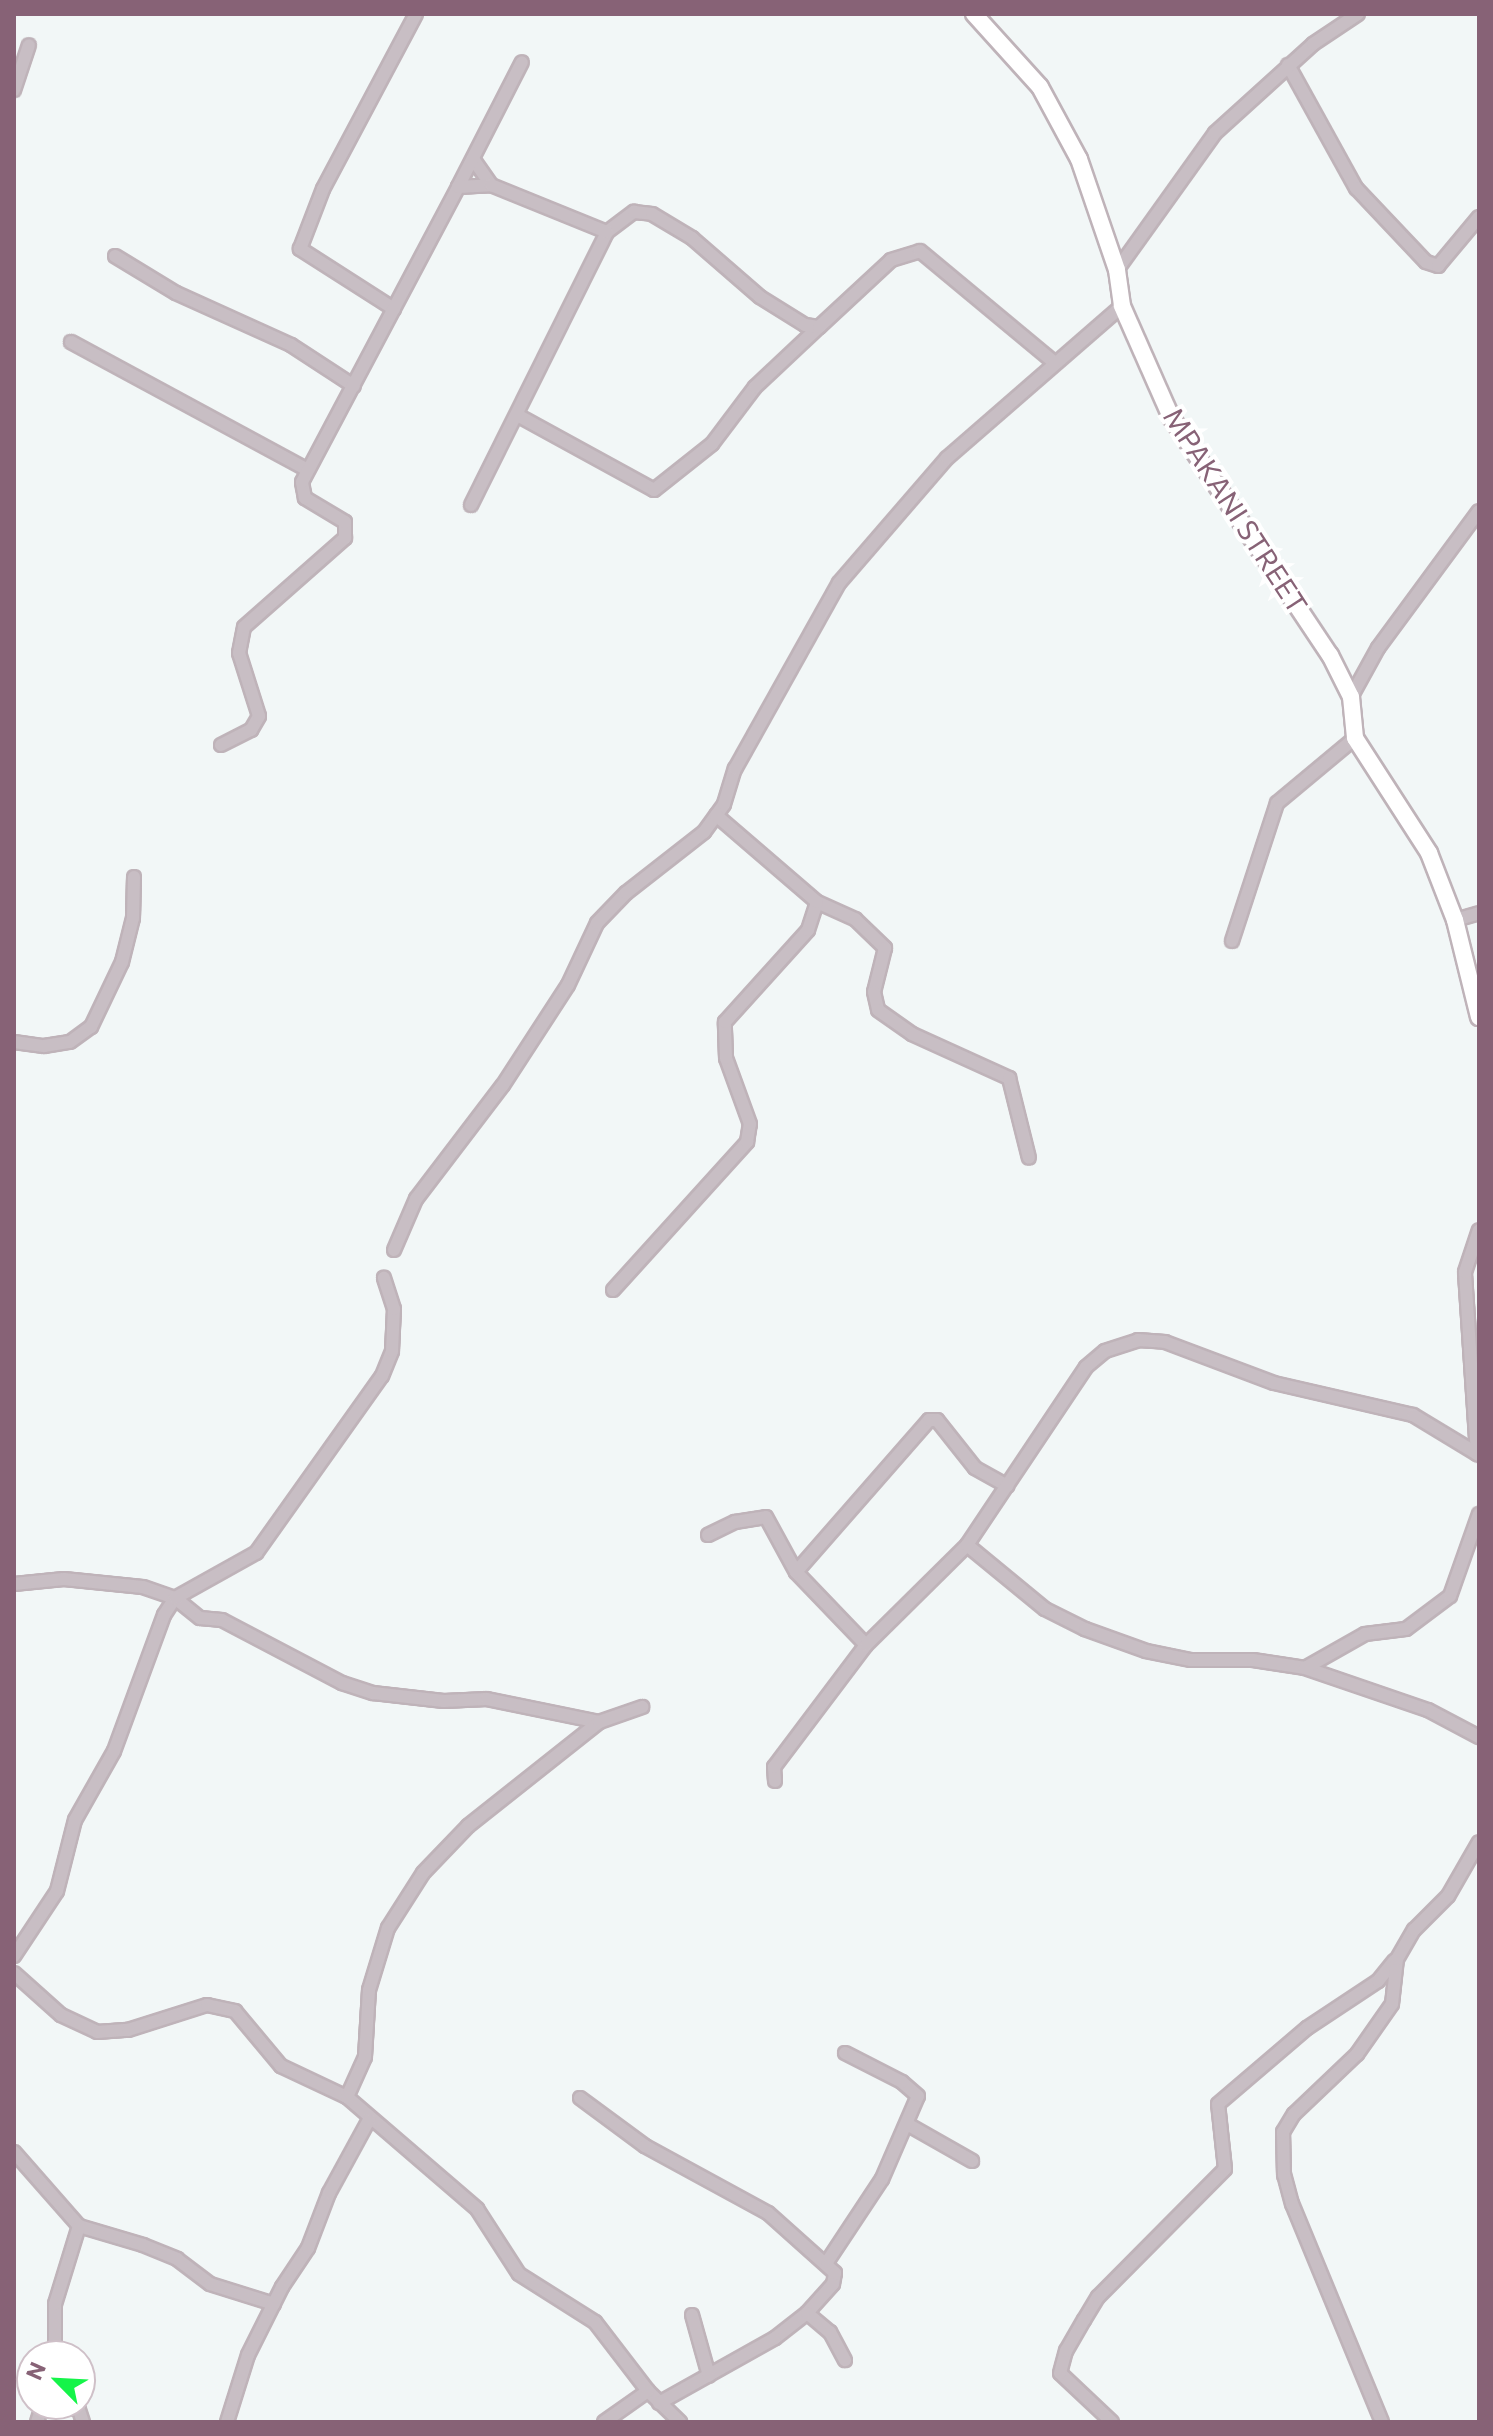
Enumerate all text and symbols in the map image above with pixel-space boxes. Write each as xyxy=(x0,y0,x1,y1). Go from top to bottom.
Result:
street label: MPAKANI STREET xyxy=(1157,401,1315,619)
north arrow xyxy=(16,2340,96,2420)
text: N xyxy=(20,2358,51,2384)

